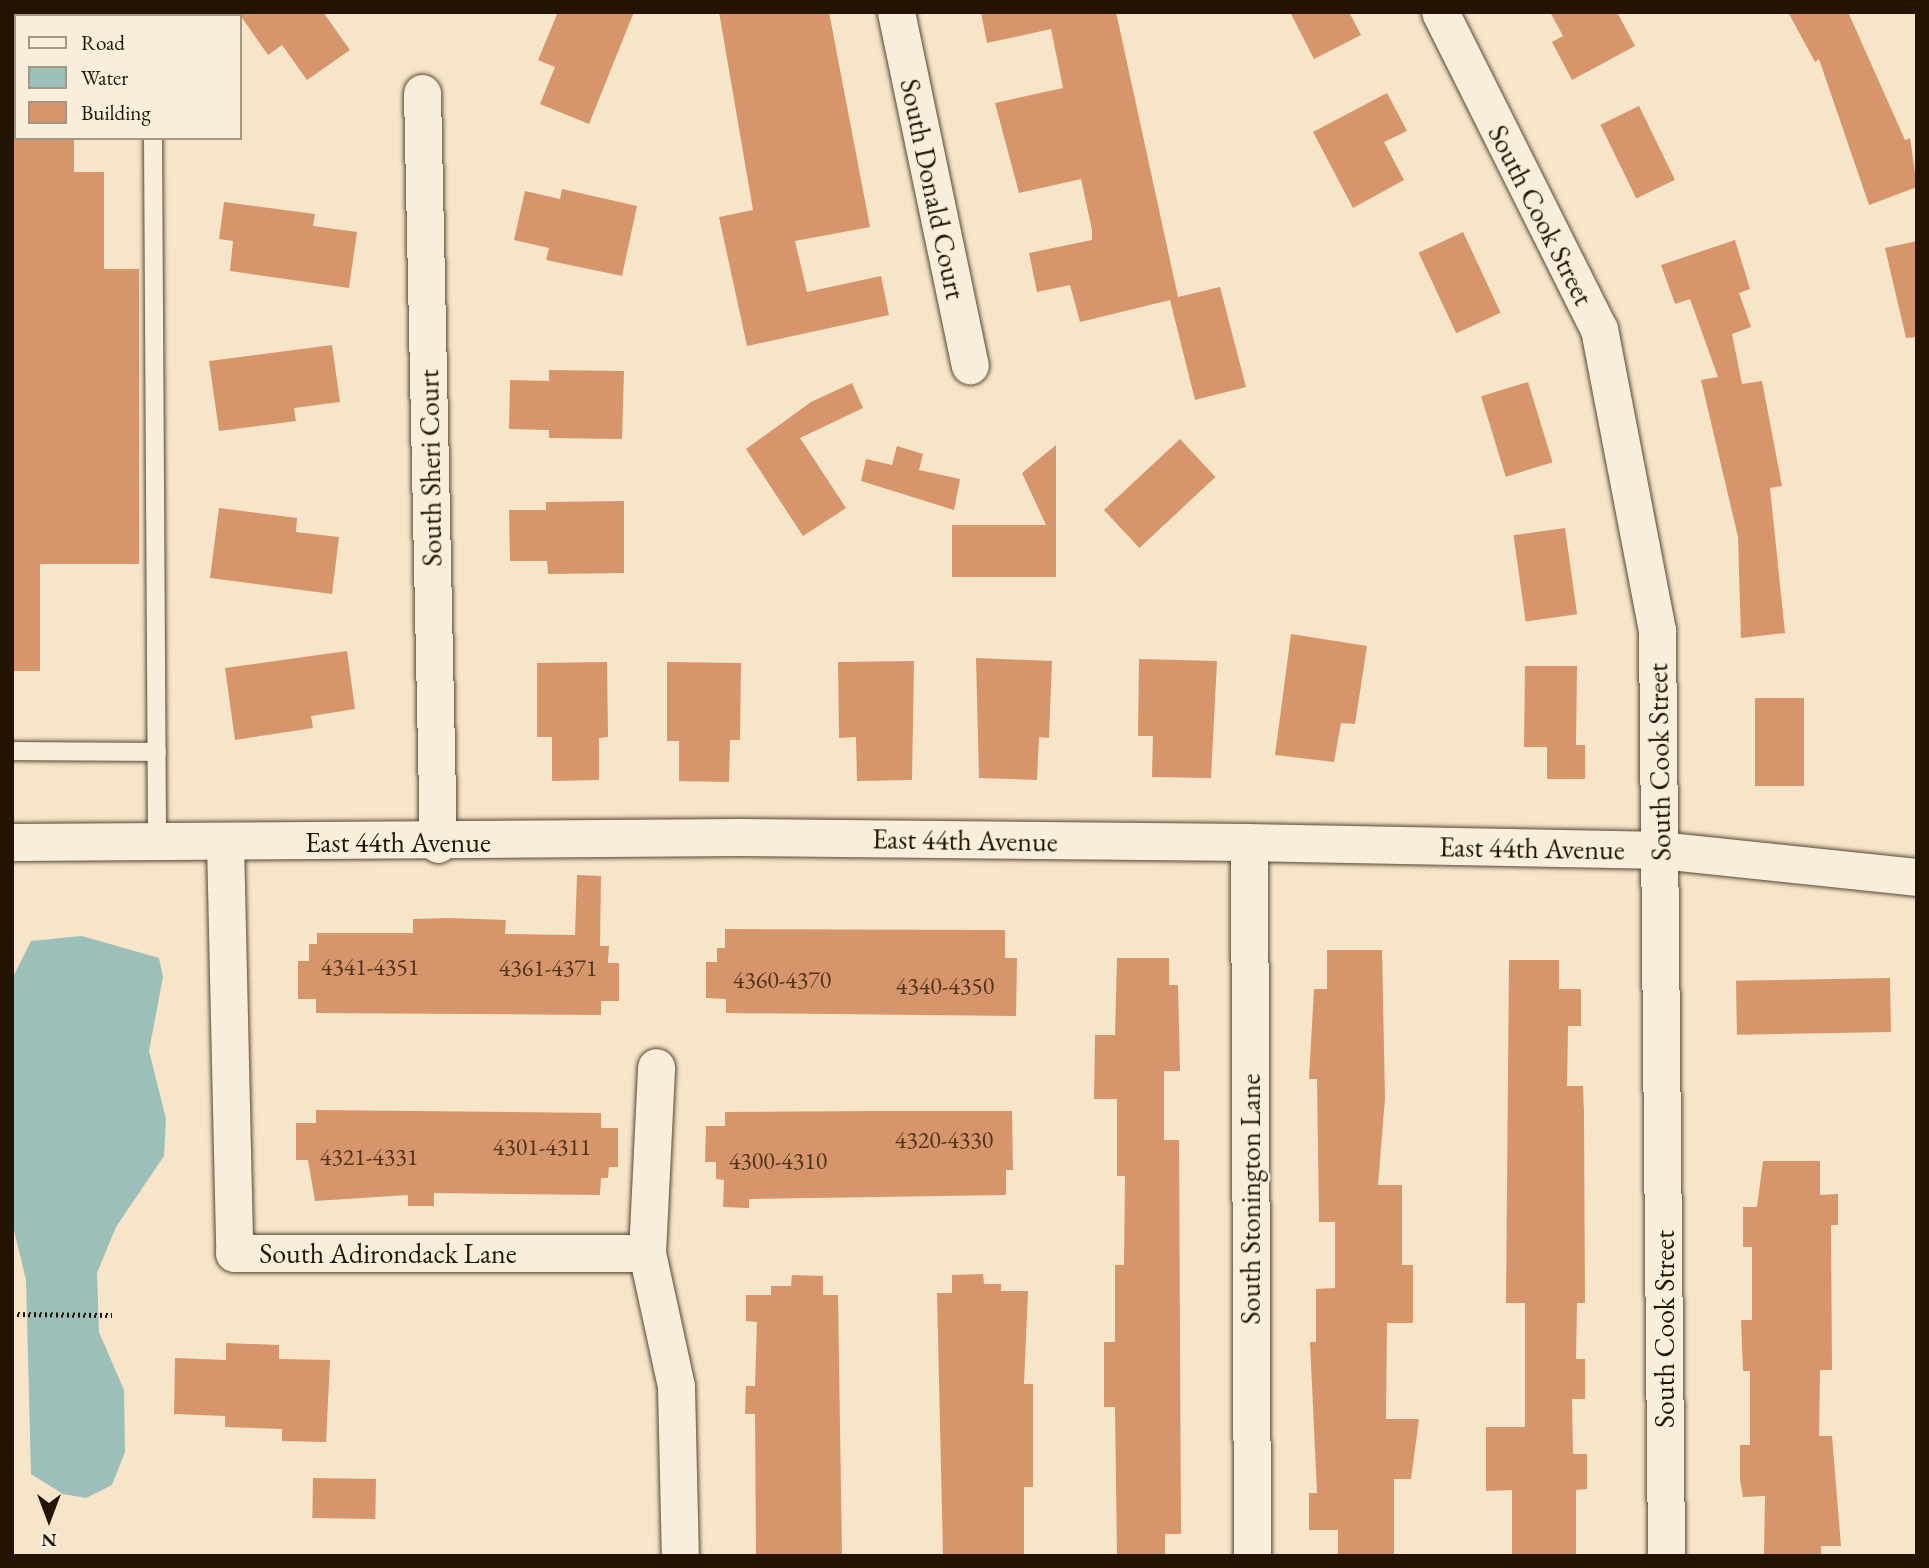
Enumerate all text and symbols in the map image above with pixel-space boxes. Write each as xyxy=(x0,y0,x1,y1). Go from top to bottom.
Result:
legend xyxy=(14,14,242,140)
text: Road xyxy=(81,29,125,56)
text: Water xyxy=(81,64,128,91)
street label: South Donald Court xyxy=(893,76,973,302)
text: Building xyxy=(81,99,151,126)
street label: South Cook Street xyxy=(1481,119,1601,311)
street label: South Sheri Court xyxy=(411,369,449,567)
street label: South Cook Street xyxy=(1640,663,1678,861)
street label: East 44th Avenue xyxy=(872,822,1058,858)
street label: East 44th Avenue xyxy=(305,825,491,859)
street label: East 44th Avenue xyxy=(1439,830,1625,866)
house number: 4341-4351 xyxy=(321,953,419,981)
house number: 4361-4371 xyxy=(499,954,597,982)
house number: 4360-4370 xyxy=(733,966,831,994)
house number: 4340-4350 xyxy=(896,972,994,1000)
street label: South Stonington Lane xyxy=(1233,1074,1267,1324)
house number: 4320-4330 xyxy=(895,1126,993,1154)
house number: 4301-4311 xyxy=(493,1133,591,1161)
house number: 4321-4331 xyxy=(320,1143,418,1171)
house number: 4300-4310 xyxy=(729,1147,827,1175)
street label: South Cook Street xyxy=(1647,1230,1681,1428)
street label: South Adirondack Lane xyxy=(259,1236,517,1270)
north arrow xyxy=(14,1484,84,1554)
text: N xyxy=(41,1528,57,1553)

